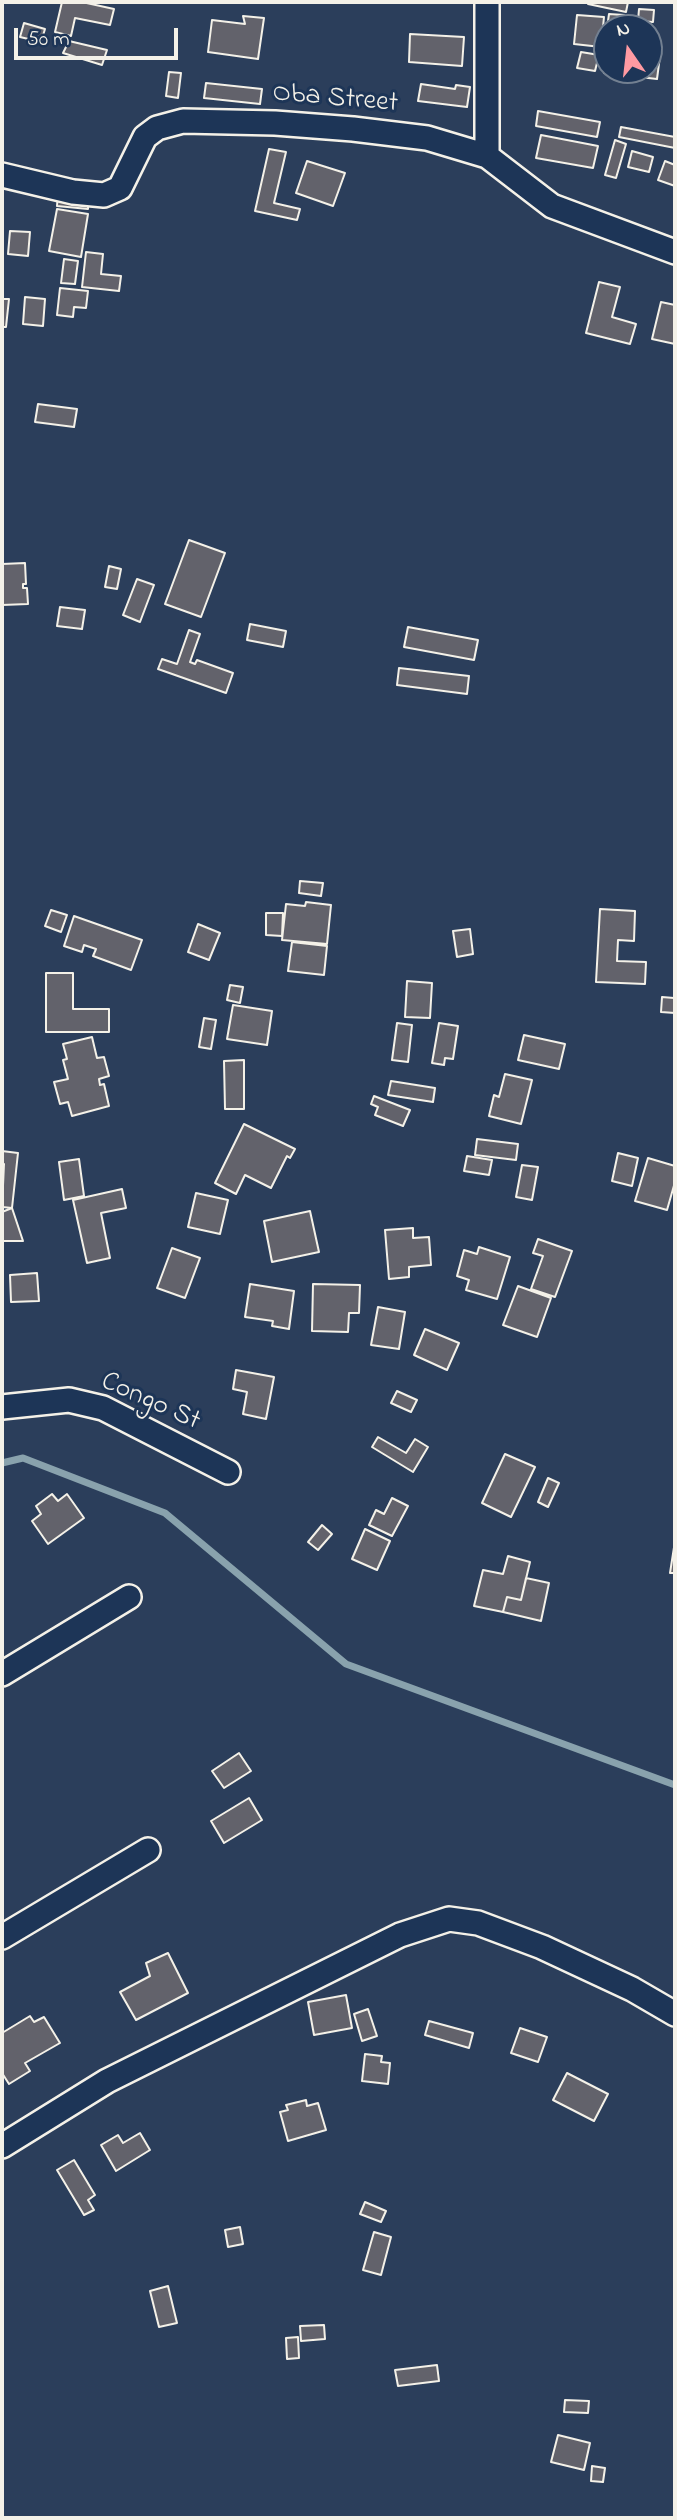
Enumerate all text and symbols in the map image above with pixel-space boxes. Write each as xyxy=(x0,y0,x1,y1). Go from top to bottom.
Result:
scale bar xyxy=(18,14,182,58)
north arrow xyxy=(593,14,663,84)
text: N xyxy=(614,15,633,45)
text: 50 m xyxy=(27,25,70,55)
street label: Oba Street xyxy=(271,78,399,122)
street label: Congo St xyxy=(95,1366,205,1440)

